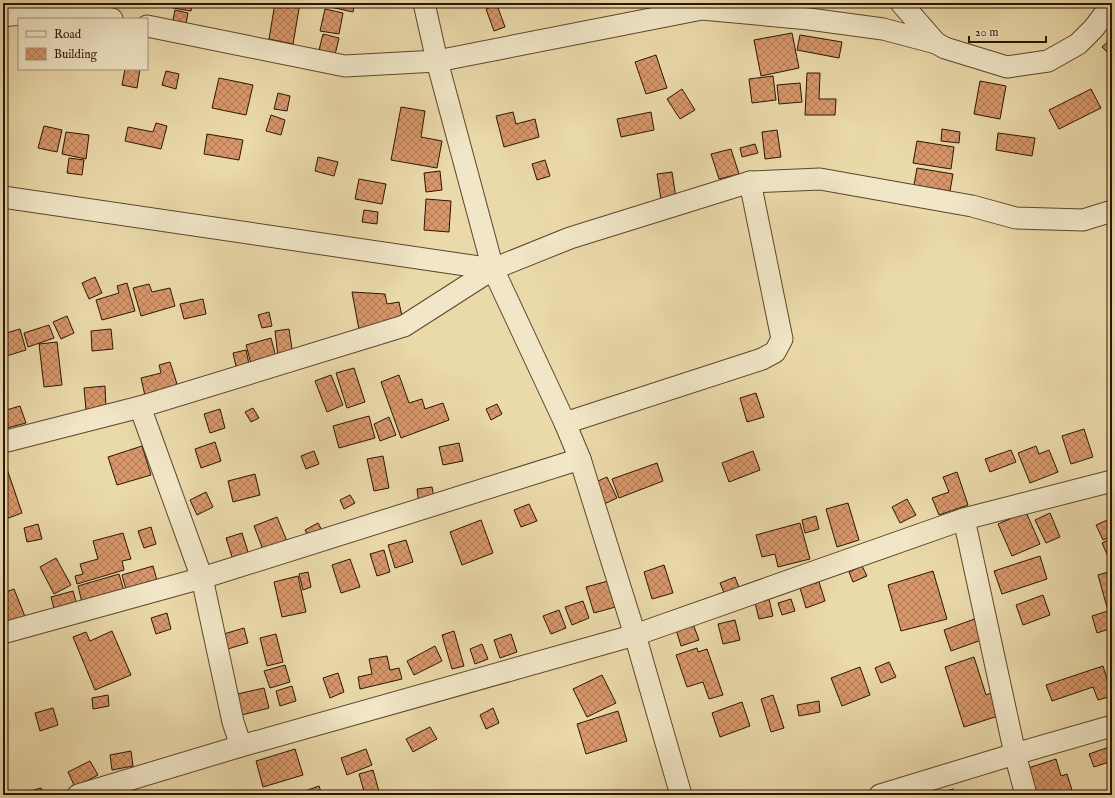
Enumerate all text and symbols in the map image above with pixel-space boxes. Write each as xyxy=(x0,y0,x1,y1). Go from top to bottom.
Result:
legend xyxy=(18,18,148,70)
scale bar xyxy=(969,18,1046,44)
text: 20 m xyxy=(975,25,998,40)
text: Road xyxy=(54,27,82,42)
text: Building xyxy=(54,47,98,62)

